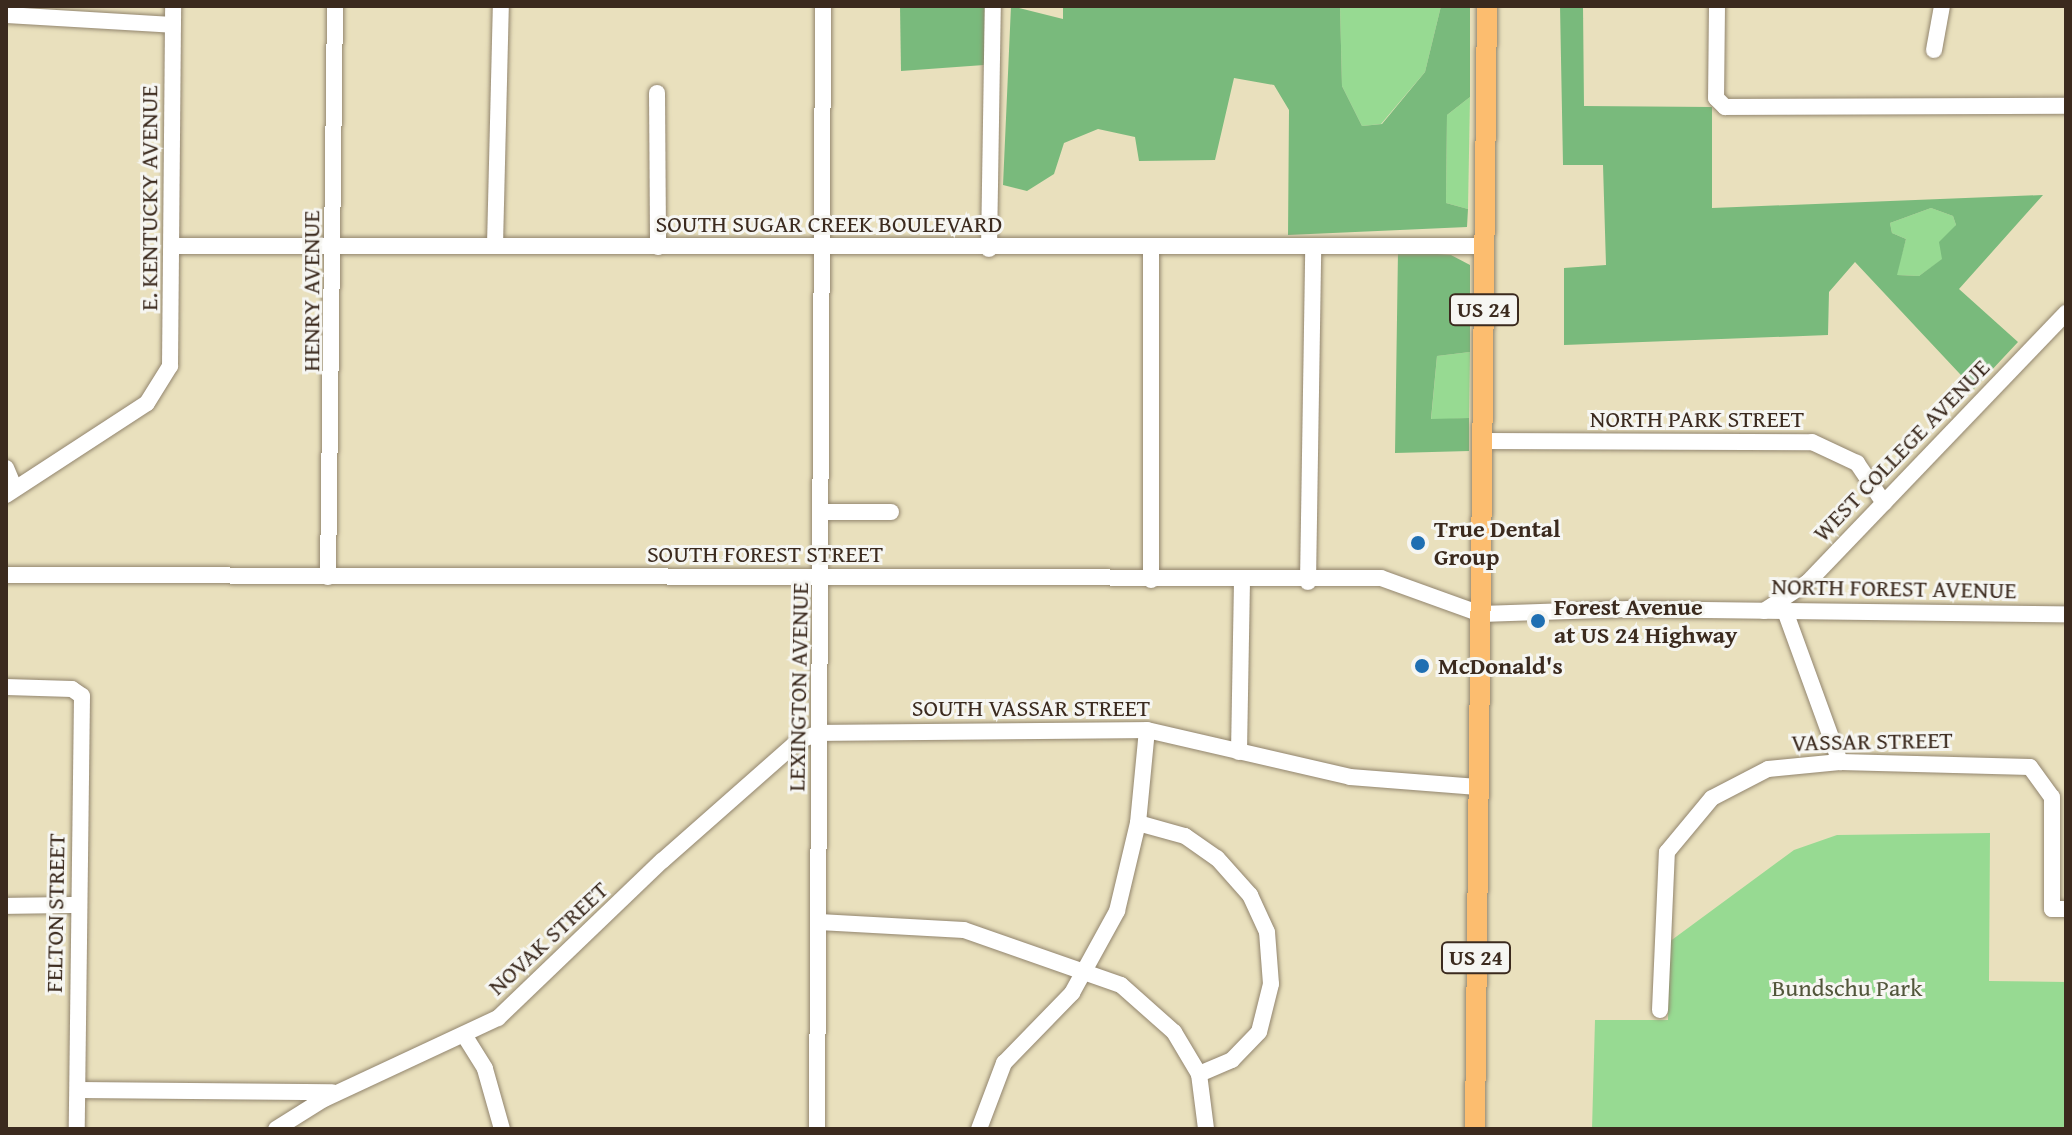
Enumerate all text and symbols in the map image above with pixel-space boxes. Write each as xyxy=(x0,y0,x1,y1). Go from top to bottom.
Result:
street label: E. KENTUCKY AVENUE xyxy=(135,85,163,311)
street label: HENRY AVENUE xyxy=(297,210,325,372)
street label: SOUTH SUGAR CREEK BOULEVARD xyxy=(656,210,1002,238)
road number: US 24 xyxy=(1448,292,1520,328)
street label: WEST COLLEGE AVENUE xyxy=(1807,353,1995,547)
street label: NORTH PARK STREET xyxy=(1590,405,1804,433)
place label: True Dental Group xyxy=(1434,515,1560,571)
marker: True Dental Group xyxy=(1409,534,1427,552)
street label: SOUTH FOREST STREET xyxy=(647,540,883,568)
street label: NORTH FOREST AVENUE xyxy=(1771,571,2017,605)
street label: LEXINGTON AVENUE xyxy=(782,582,814,792)
place label: Forest Avenue at US 24 Highway xyxy=(1554,593,1737,649)
marker: Forest Avenue at US 24 Highway xyxy=(1529,612,1547,630)
place label: McDonald's xyxy=(1438,652,1563,680)
marker: McDonald's xyxy=(1413,657,1431,675)
street label: SOUTH VASSAR STREET xyxy=(912,694,1150,722)
street label: VASSAR STREET xyxy=(1791,725,1953,757)
street label: FELTON STREET xyxy=(39,833,71,993)
street label: NOVAK STREET xyxy=(482,875,614,1001)
road number: US 24 xyxy=(1440,940,1512,976)
park label: Bundschu Park xyxy=(1772,974,1922,1002)

